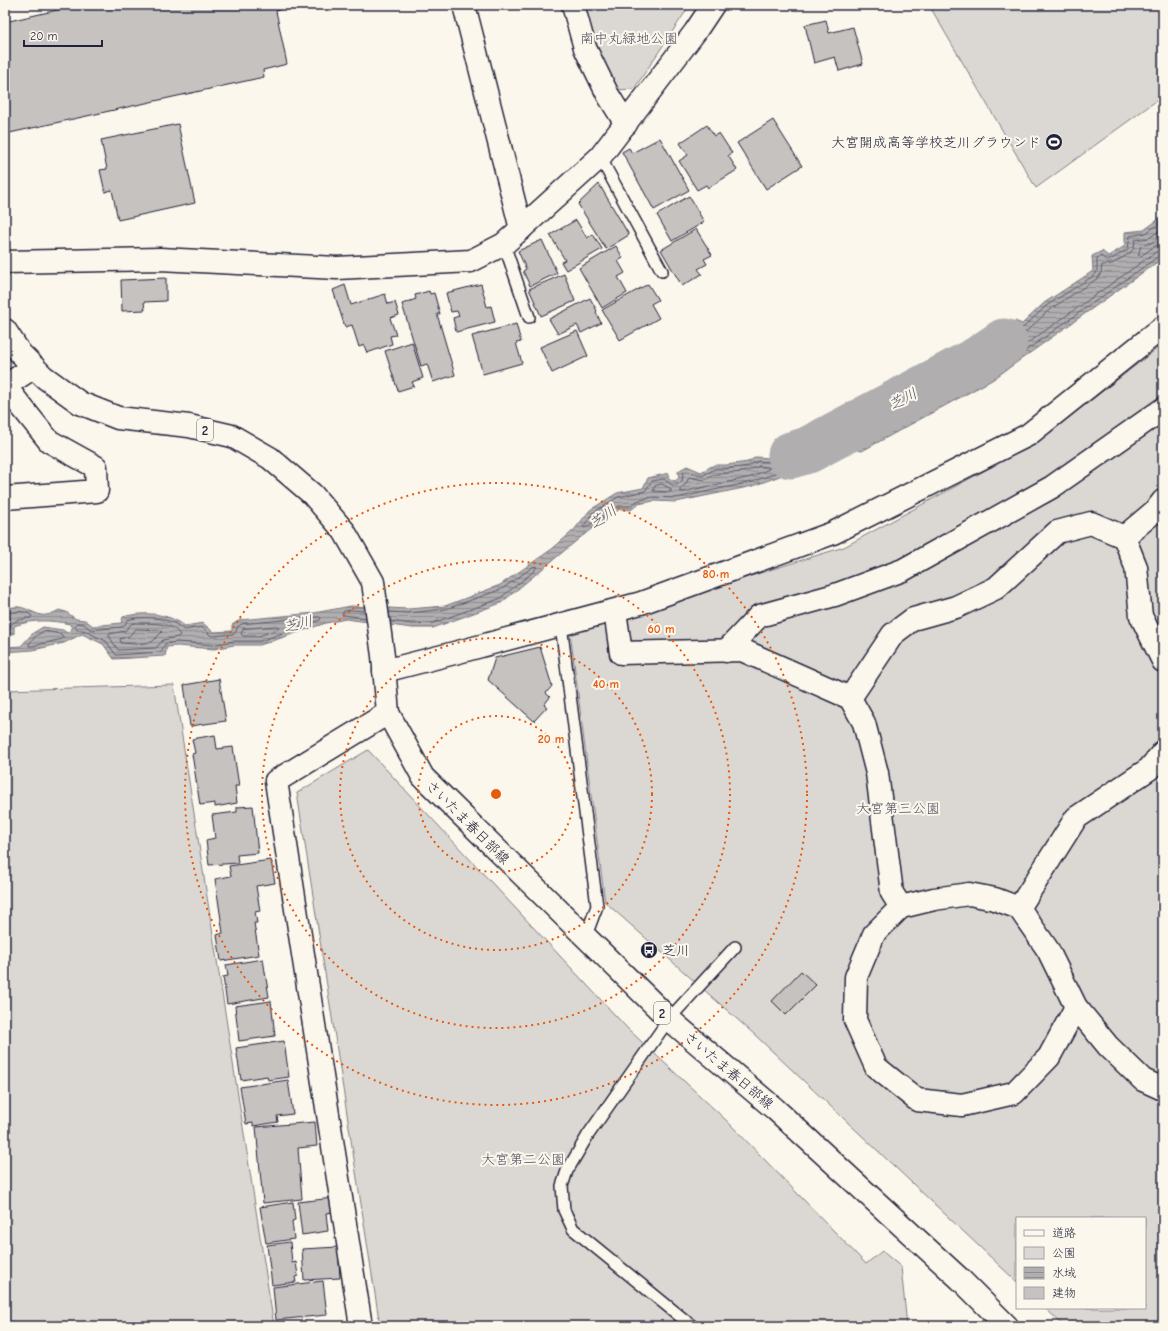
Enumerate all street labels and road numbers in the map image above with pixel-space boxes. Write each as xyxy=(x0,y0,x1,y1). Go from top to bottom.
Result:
road number: 2 xyxy=(197,419,213,441)
street label: さいたま春日部線 xyxy=(422,777,513,868)
road number: 2 xyxy=(654,1002,670,1024)
street label: さいたま春日部線 xyxy=(681,1028,777,1113)

